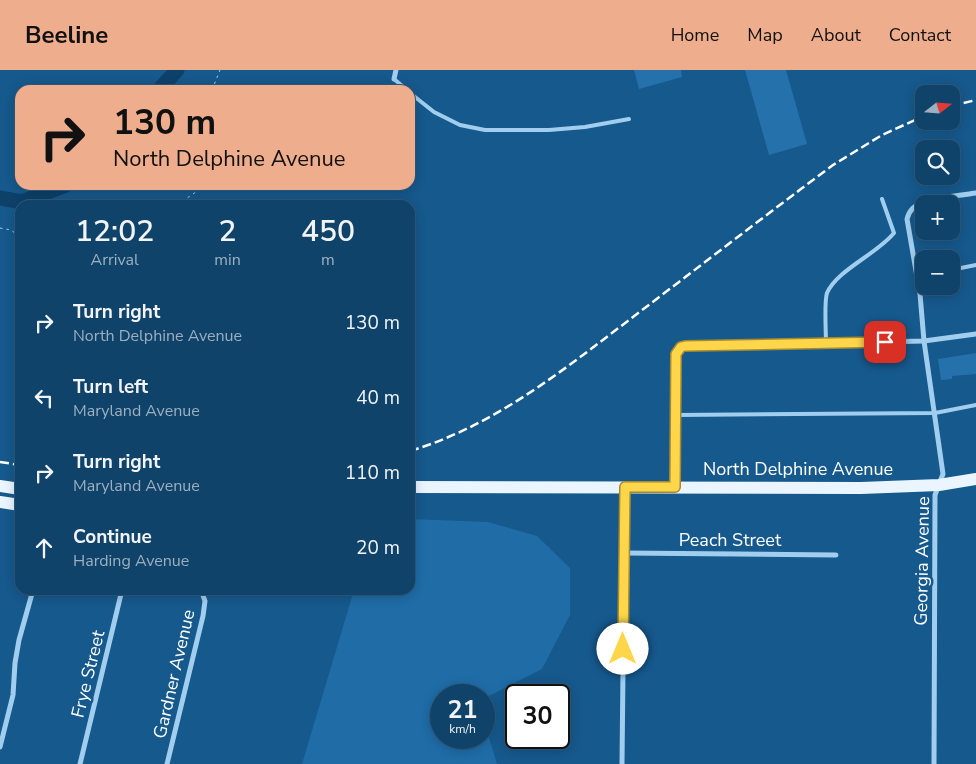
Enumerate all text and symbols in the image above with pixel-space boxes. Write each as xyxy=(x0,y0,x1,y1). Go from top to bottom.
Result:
text: Beeline xyxy=(25,19,108,51)
text: Home xyxy=(671,23,719,47)
text: Map xyxy=(747,23,783,47)
text: About xyxy=(811,23,861,47)
text: Contact xyxy=(889,23,951,47)
north arrow xyxy=(915,85,960,130)
map controls xyxy=(915,85,960,295)
text: 130 m xyxy=(113,99,216,146)
icon: right xyxy=(30,105,95,170)
button: search xyxy=(915,140,960,185)
text: North Delphine Avenue xyxy=(113,144,346,174)
button: + xyxy=(915,195,960,240)
text: 12:02 xyxy=(75,211,154,252)
text: 2 xyxy=(219,211,237,252)
text: 450 xyxy=(301,211,355,252)
text: Arrival xyxy=(91,249,139,271)
text: min xyxy=(214,249,241,271)
text: m xyxy=(321,249,335,271)
button: − xyxy=(915,250,960,295)
text: Turn right xyxy=(73,299,160,325)
icon: right xyxy=(30,309,58,337)
text: 130 m xyxy=(345,310,400,336)
pin xyxy=(864,321,906,363)
text: North Delphine Avenue xyxy=(73,325,242,347)
icon: arrive xyxy=(871,328,899,356)
text: Turn left xyxy=(73,374,148,400)
icon: left xyxy=(30,384,58,412)
text: 40 m xyxy=(356,385,400,411)
text: Maryland Avenue xyxy=(73,400,200,422)
text: Turn right xyxy=(73,449,160,475)
street label: North Delphine Avenue xyxy=(703,457,893,481)
icon: right xyxy=(30,459,58,487)
text: 110 m xyxy=(345,460,400,486)
text: Maryland Avenue xyxy=(73,475,200,497)
street label: Georgia Avenue xyxy=(909,496,935,626)
text: Continue xyxy=(73,524,152,550)
street label: Peach Street xyxy=(679,528,782,552)
icon: ahead xyxy=(30,534,58,562)
text: 20 m xyxy=(356,535,400,561)
text: Harding Avenue xyxy=(73,550,189,572)
street label: Gardner Avenue xyxy=(148,607,200,741)
position arrow xyxy=(596,622,648,674)
street label: Frye Street xyxy=(66,627,111,720)
speed limit sign: 30 xyxy=(505,684,570,749)
text: 21 xyxy=(447,693,478,727)
text: km/h xyxy=(449,721,476,737)

